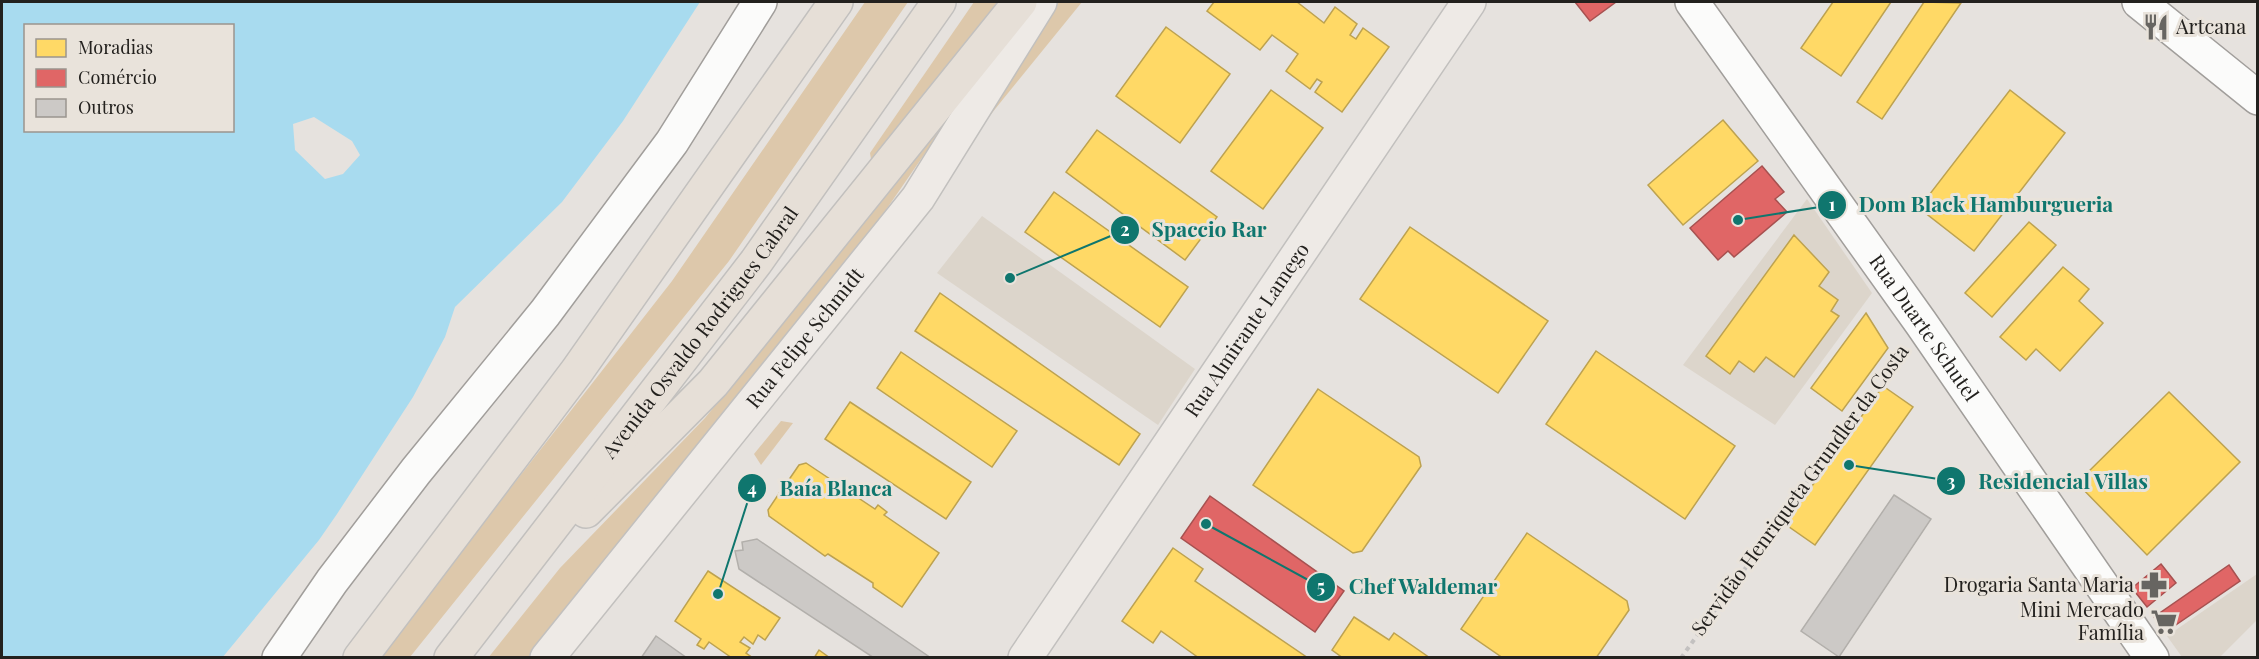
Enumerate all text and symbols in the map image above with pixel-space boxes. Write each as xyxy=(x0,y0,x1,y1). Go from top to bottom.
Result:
restaurant icon: Artcana xyxy=(2141,12,2171,42)
place label: Artcana xyxy=(2175,12,2246,39)
legend xyxy=(24,24,234,132)
text: Moradias xyxy=(78,35,153,59)
text: Comércio xyxy=(78,65,157,89)
text: Outros xyxy=(78,95,134,119)
callout: Dom Black Hamburgueria xyxy=(1817,186,2125,225)
text: Dom Black Hamburgueria xyxy=(1859,189,2113,217)
text: 1 xyxy=(1829,192,1836,216)
street label: Avenida Osvaldo Rodrigues Cabral xyxy=(594,200,803,464)
callout: Spaccio Rar xyxy=(1110,210,1279,249)
text: Spaccio Rar xyxy=(1151,214,1267,242)
text: 2 xyxy=(1120,217,1130,241)
street label: Rua Almirante Lamego xyxy=(1177,237,1314,422)
street label: Rua Duarte Schutel xyxy=(1864,248,1986,406)
street label: Rua Felipe Schmidt xyxy=(739,260,869,413)
street label: Servidão Henriqueta Grundler da Costa xyxy=(1684,338,1914,640)
callout: Residencial Villas xyxy=(1936,462,2161,501)
text: Residencial Villas xyxy=(1978,466,2148,494)
callout: Baía Blanca xyxy=(737,469,904,508)
text: 3 xyxy=(1947,469,1956,493)
text: Baía Blanca xyxy=(780,473,893,501)
text: 4 xyxy=(747,476,757,500)
callout: Chef Waldemar xyxy=(1306,567,1510,606)
place label: Drogaria Santa Maria xyxy=(1944,570,2134,597)
pharmacy icon: Drogaria Santa Maria xyxy=(2139,570,2169,600)
text: Chef Waldemar xyxy=(1349,571,1497,599)
text: 5 xyxy=(1317,574,1325,598)
place label: Mini Mercado Família xyxy=(2020,595,2144,645)
supermarket icon: Mini Mercado Família xyxy=(2149,607,2179,637)

